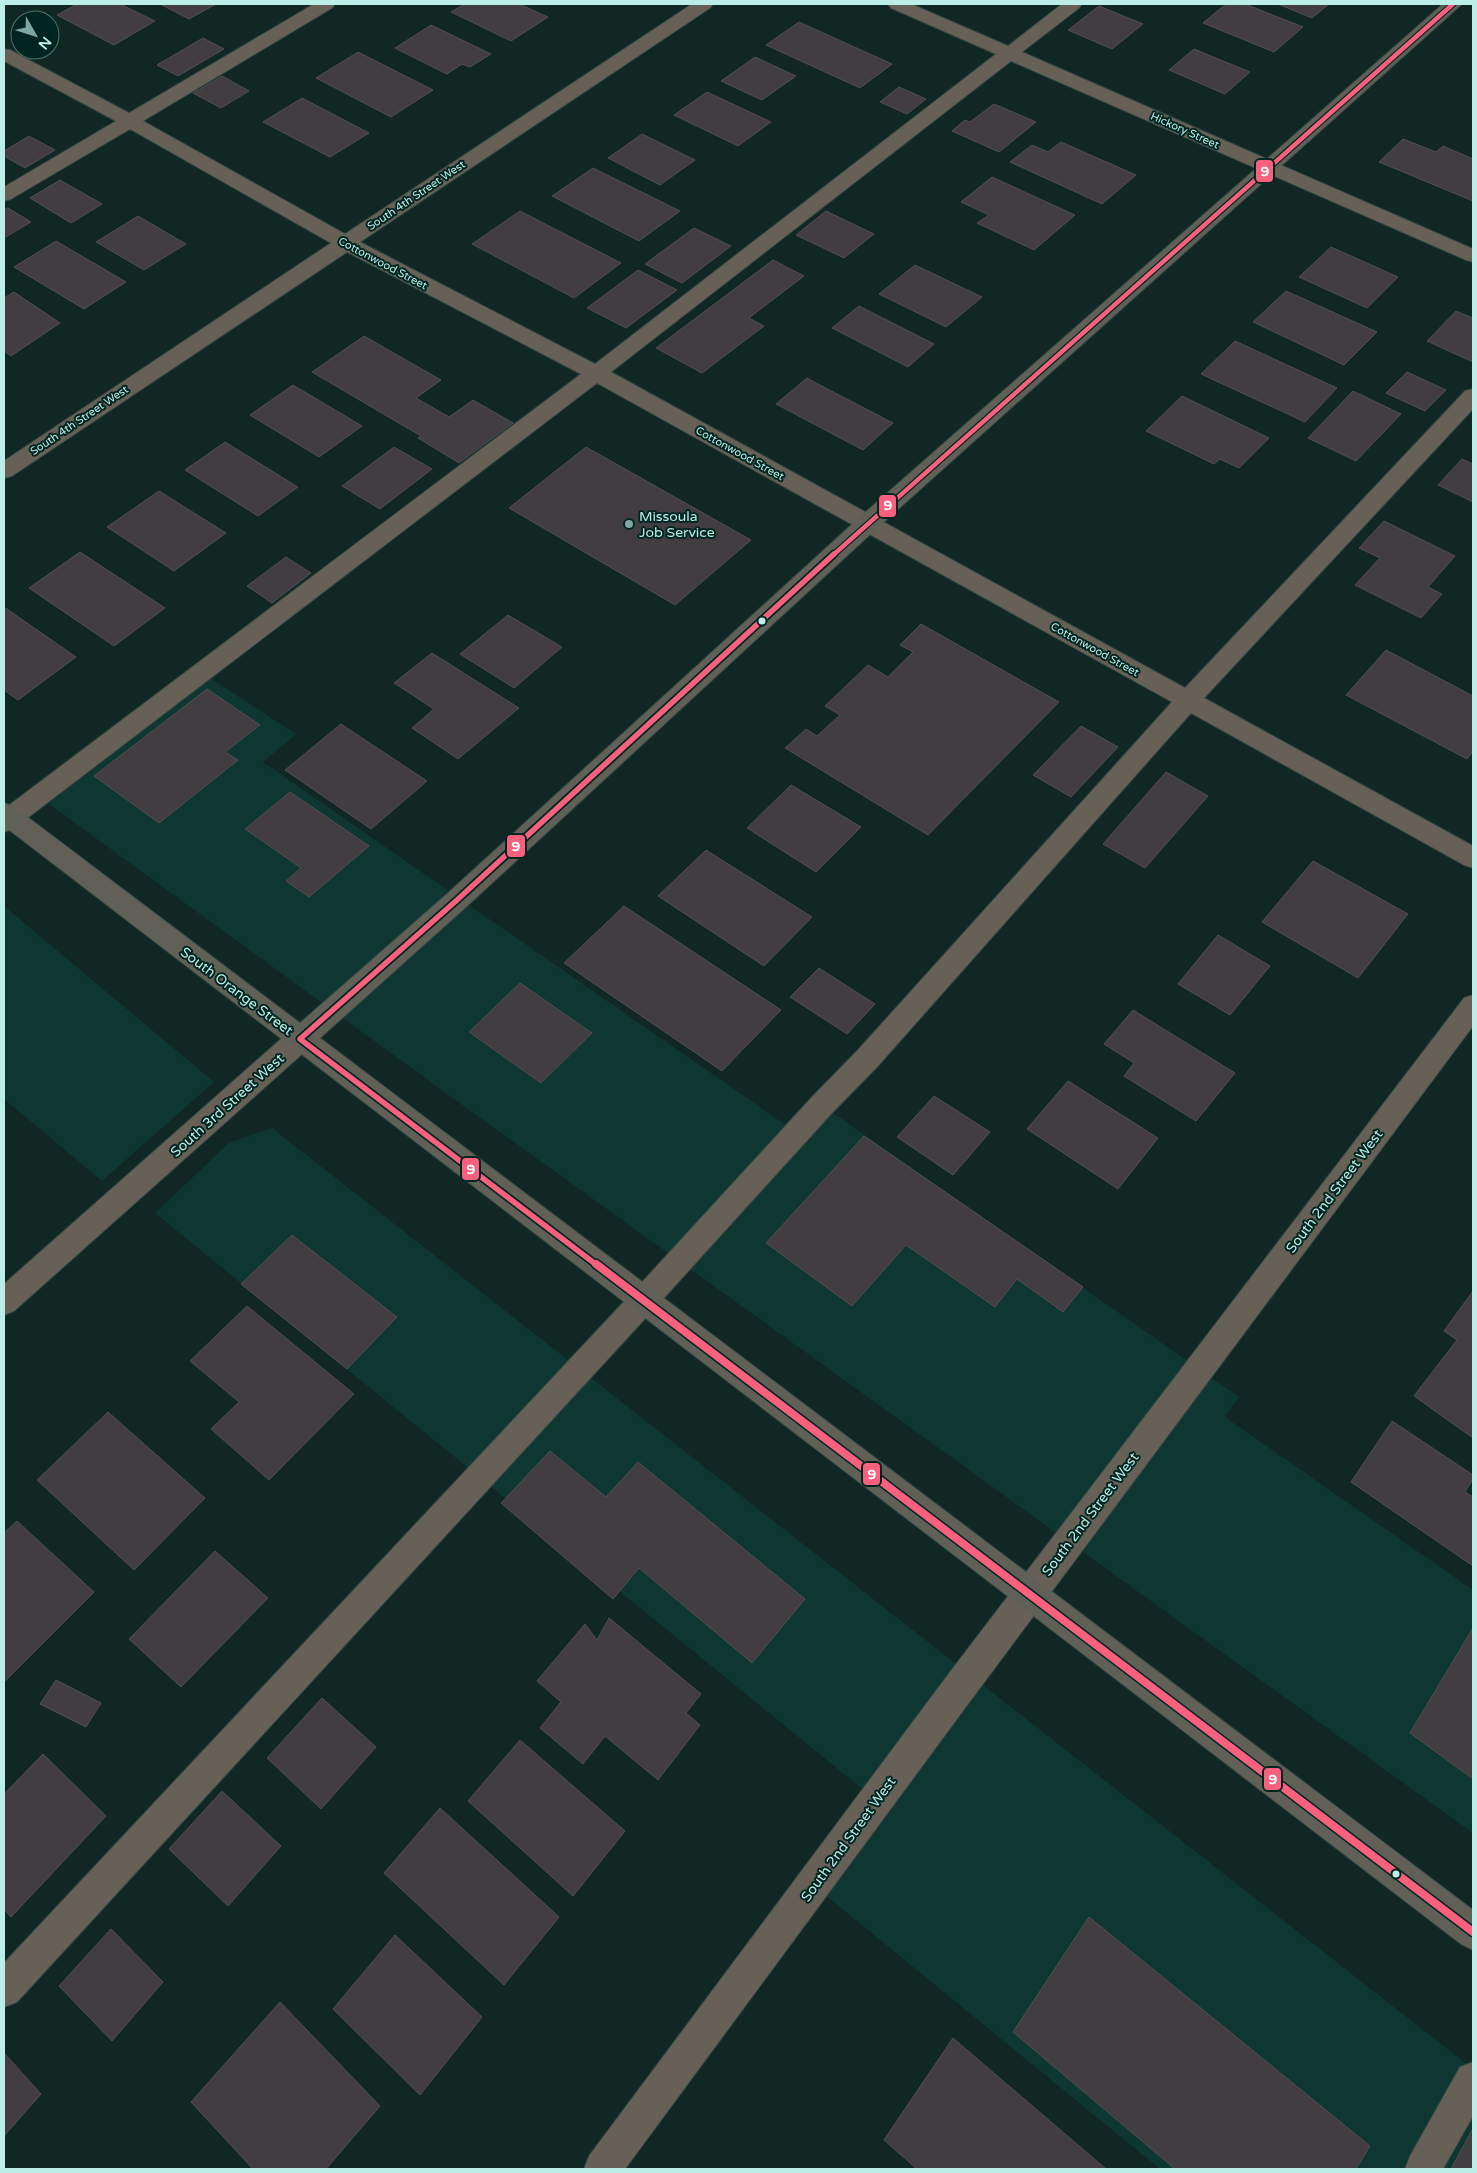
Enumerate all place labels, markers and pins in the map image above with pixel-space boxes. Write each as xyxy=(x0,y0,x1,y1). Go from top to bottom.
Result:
place label: Missoula Job Service xyxy=(639,508,715,541)
marker: Missoula Job Service xyxy=(623,518,635,530)
unlabelled marker xyxy=(757,616,767,626)
unlabelled marker xyxy=(1391,1869,1401,1879)

